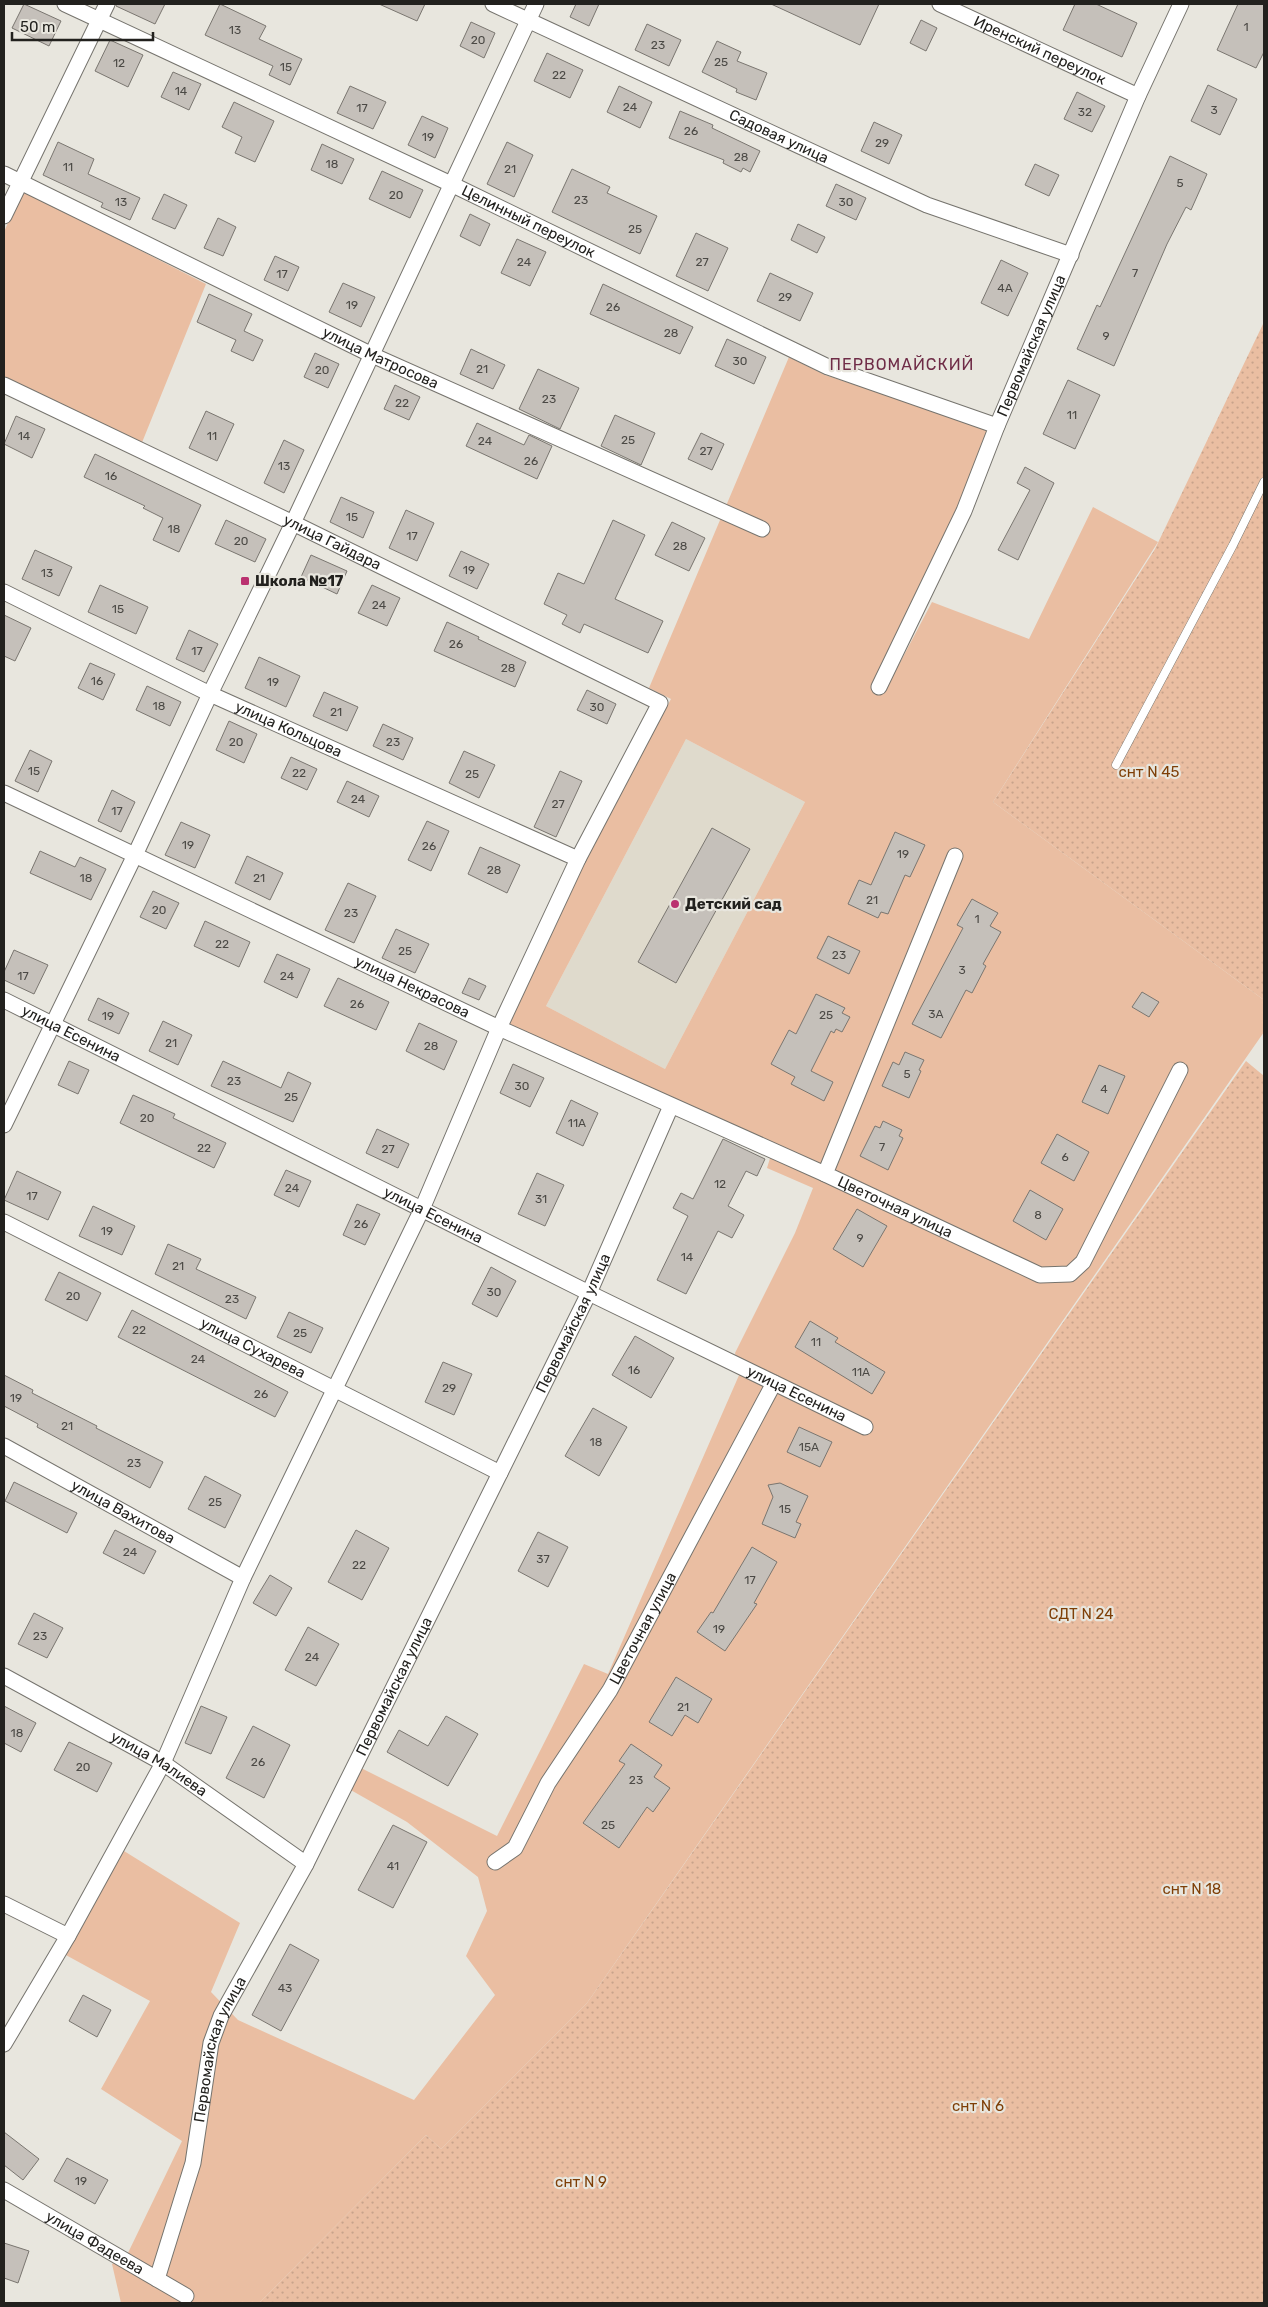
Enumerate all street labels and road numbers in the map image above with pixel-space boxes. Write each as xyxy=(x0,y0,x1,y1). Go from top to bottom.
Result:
street label: Иренский переулок xyxy=(971,12,1109,89)
street label: Садовая улица xyxy=(726,106,831,167)
street label: Целинный переулок xyxy=(459,182,598,262)
street label: Первомайская улица xyxy=(993,272,1070,419)
street label: улица Матросова xyxy=(320,323,441,392)
street label: улица Гайдара xyxy=(280,511,384,574)
street label: улица Кольцова xyxy=(232,697,345,761)
street label: улица Некрасова xyxy=(352,952,473,1022)
street label: улица Есенина xyxy=(19,1001,123,1066)
street label: Цветочная улица xyxy=(835,1172,955,1242)
street label: улица Есенина xyxy=(381,1183,486,1247)
street label: Первомайская улица xyxy=(532,1251,614,1396)
street label: улица Сухарева xyxy=(197,1314,309,1382)
street label: улица Есенина xyxy=(744,1362,849,1426)
street label: улица Вахитова xyxy=(68,1476,178,1548)
street label: Цветочная улица xyxy=(606,1569,680,1688)
street label: Первомайская улица xyxy=(352,1614,436,1759)
street label: улица Малиева xyxy=(108,1727,210,1800)
street label: Первомайская улица xyxy=(190,1974,250,2123)
street label: улица Фадеева xyxy=(42,2207,147,2278)

